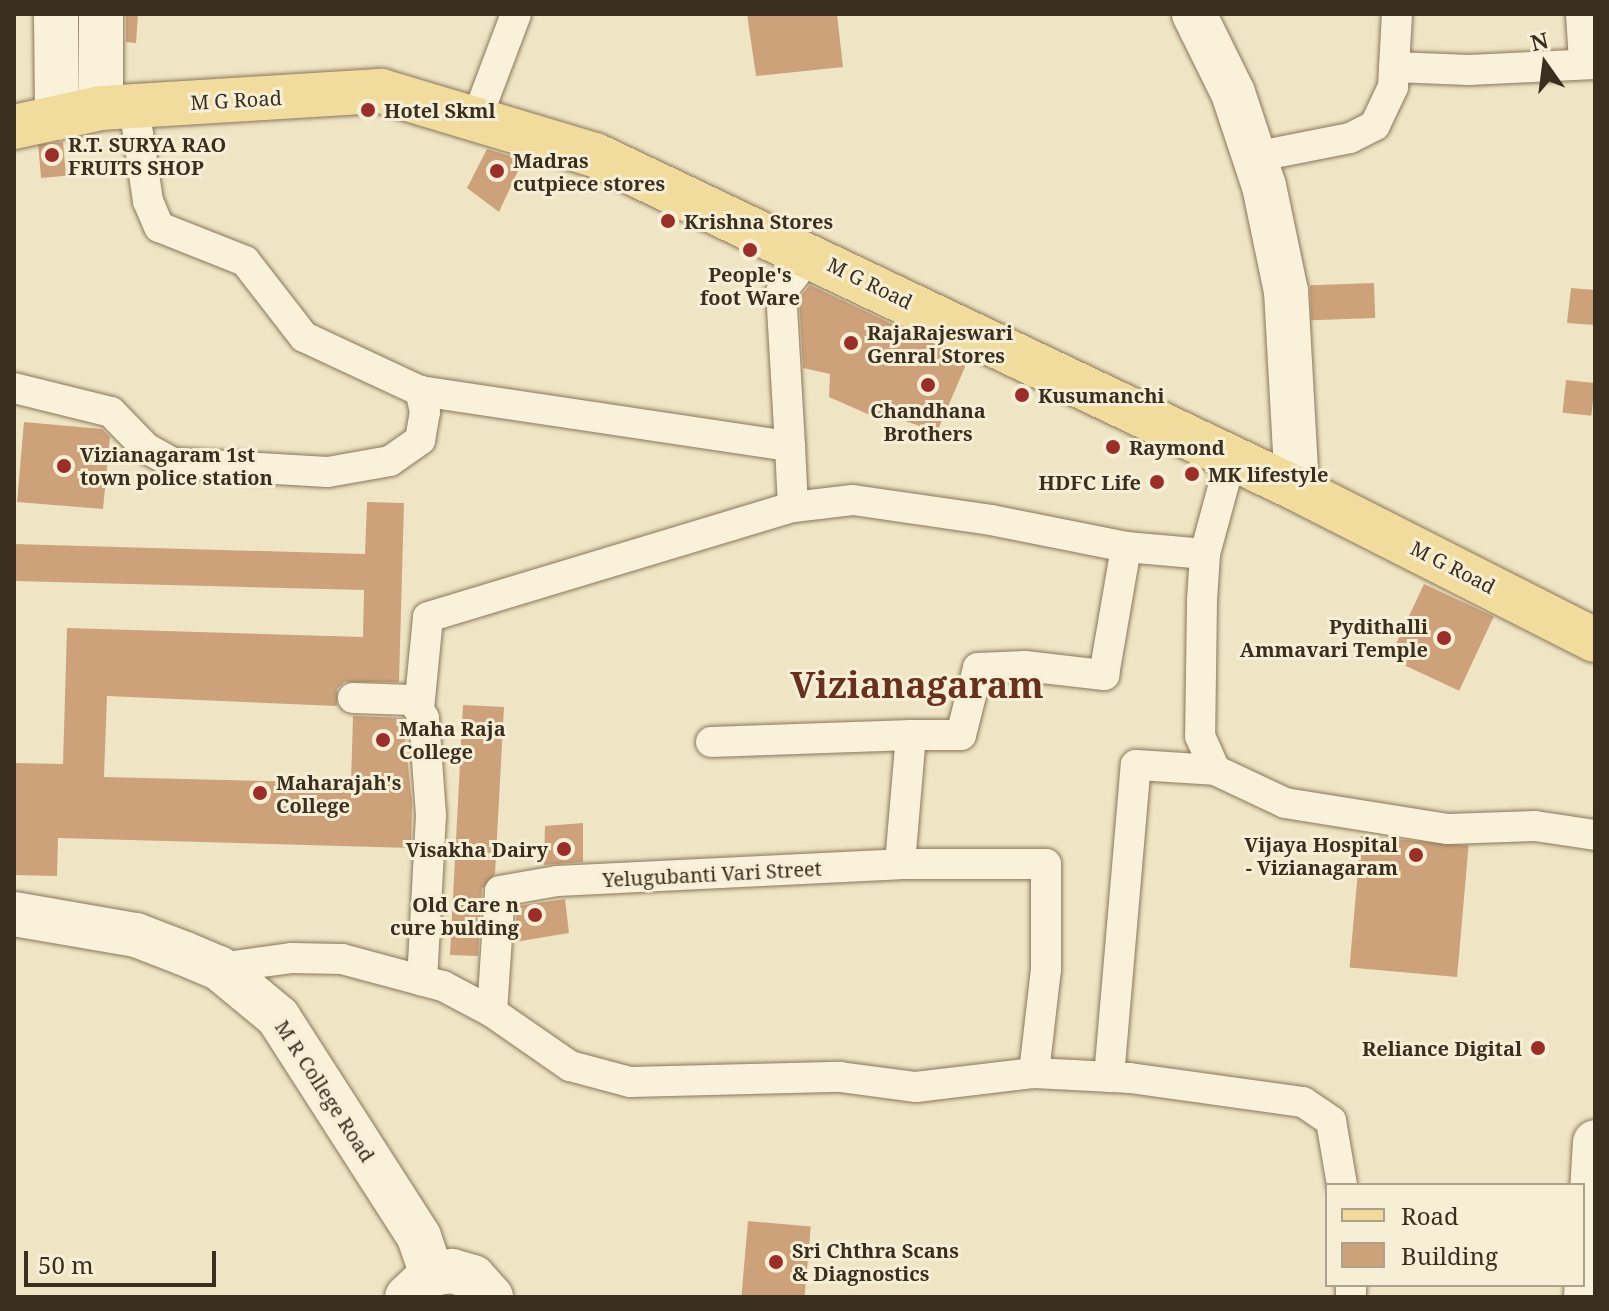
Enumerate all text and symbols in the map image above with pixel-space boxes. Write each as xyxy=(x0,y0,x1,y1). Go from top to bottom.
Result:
north arrow xyxy=(1505,24,1585,104)
text: N xyxy=(1527,24,1551,57)
street label: M G Road xyxy=(190,86,282,114)
place label: Hotel Skml xyxy=(384,98,496,122)
marker: Hotel Skml xyxy=(359,101,377,119)
place label: R.T. SURYA RAO FRUITS SHOP xyxy=(68,132,226,179)
marker: R.T. SURYA RAO FRUITS SHOP xyxy=(43,146,61,164)
place label: Madras cutpiece stores xyxy=(513,148,665,195)
marker: Madras cutpiece stores xyxy=(488,162,506,180)
place label: Krishna Stores xyxy=(684,209,833,233)
marker: Krishna Stores xyxy=(659,212,677,230)
marker: People's foot Ware xyxy=(741,241,759,259)
street label: M G Road xyxy=(824,252,916,314)
place label: People's foot Ware xyxy=(700,262,800,309)
place label: RajaRajeswari Genral Stores xyxy=(867,320,1013,367)
marker: RajaRajeswari Genral Stores xyxy=(842,334,860,352)
marker: Chandhana Brothers xyxy=(919,376,937,394)
place label: Kusumanchi xyxy=(1038,383,1165,407)
marker: Kusumanchi xyxy=(1013,386,1031,404)
place label: Chandhana Brothers xyxy=(870,398,986,445)
place label: Raymond xyxy=(1129,435,1225,459)
marker: Raymond xyxy=(1104,438,1122,456)
place label: Vizianagaram 1st town police station xyxy=(80,442,273,489)
marker: Vizianagaram 1st town police station xyxy=(55,457,73,475)
place label: MK lifestyle xyxy=(1208,462,1328,486)
marker: MK lifestyle xyxy=(1183,465,1201,483)
place label: HDFC Life xyxy=(1039,470,1141,494)
marker: HDFC Life xyxy=(1148,473,1166,491)
street label: M G Road xyxy=(1407,536,1499,598)
place label: Pydithalli Ammavari Temple xyxy=(1240,614,1428,661)
marker: Pydithalli Ammavari Temple xyxy=(1435,629,1453,647)
district label: Vizianagaram xyxy=(790,663,1044,707)
place label: Maha Raja College xyxy=(399,716,506,763)
marker: Maha Raja College xyxy=(374,731,392,749)
place label: Maharajah's College xyxy=(276,770,401,817)
marker: Maharajah's College xyxy=(251,784,269,802)
place label: Vijaya Hospital - Vizianagaram xyxy=(1244,832,1398,879)
place label: Visakha Dairy xyxy=(406,837,548,861)
marker: Visakha Dairy xyxy=(555,840,573,858)
marker: Vijaya Hospital - Vizianagaram xyxy=(1405,844,1427,866)
street label: Yelugubanti Vari Street xyxy=(602,856,822,892)
place label: Old Care n cure bulding xyxy=(390,892,519,939)
marker: Old Care n cure bulding xyxy=(526,906,544,924)
street label: M R College Road xyxy=(270,1016,380,1166)
place label: Reliance Digital xyxy=(1362,1036,1522,1060)
marker: Reliance Digital xyxy=(1529,1039,1547,1057)
legend xyxy=(1325,1183,1585,1287)
text: Road xyxy=(1401,1199,1459,1232)
scale bar xyxy=(28,1235,220,1285)
place label: Sri Chthra Scans & Diagnostics xyxy=(792,1238,959,1285)
text: Building xyxy=(1401,1239,1498,1272)
text: 50 m xyxy=(38,1248,94,1281)
marker: Sri Chthra Scans & Diagnostics xyxy=(767,1253,785,1271)

